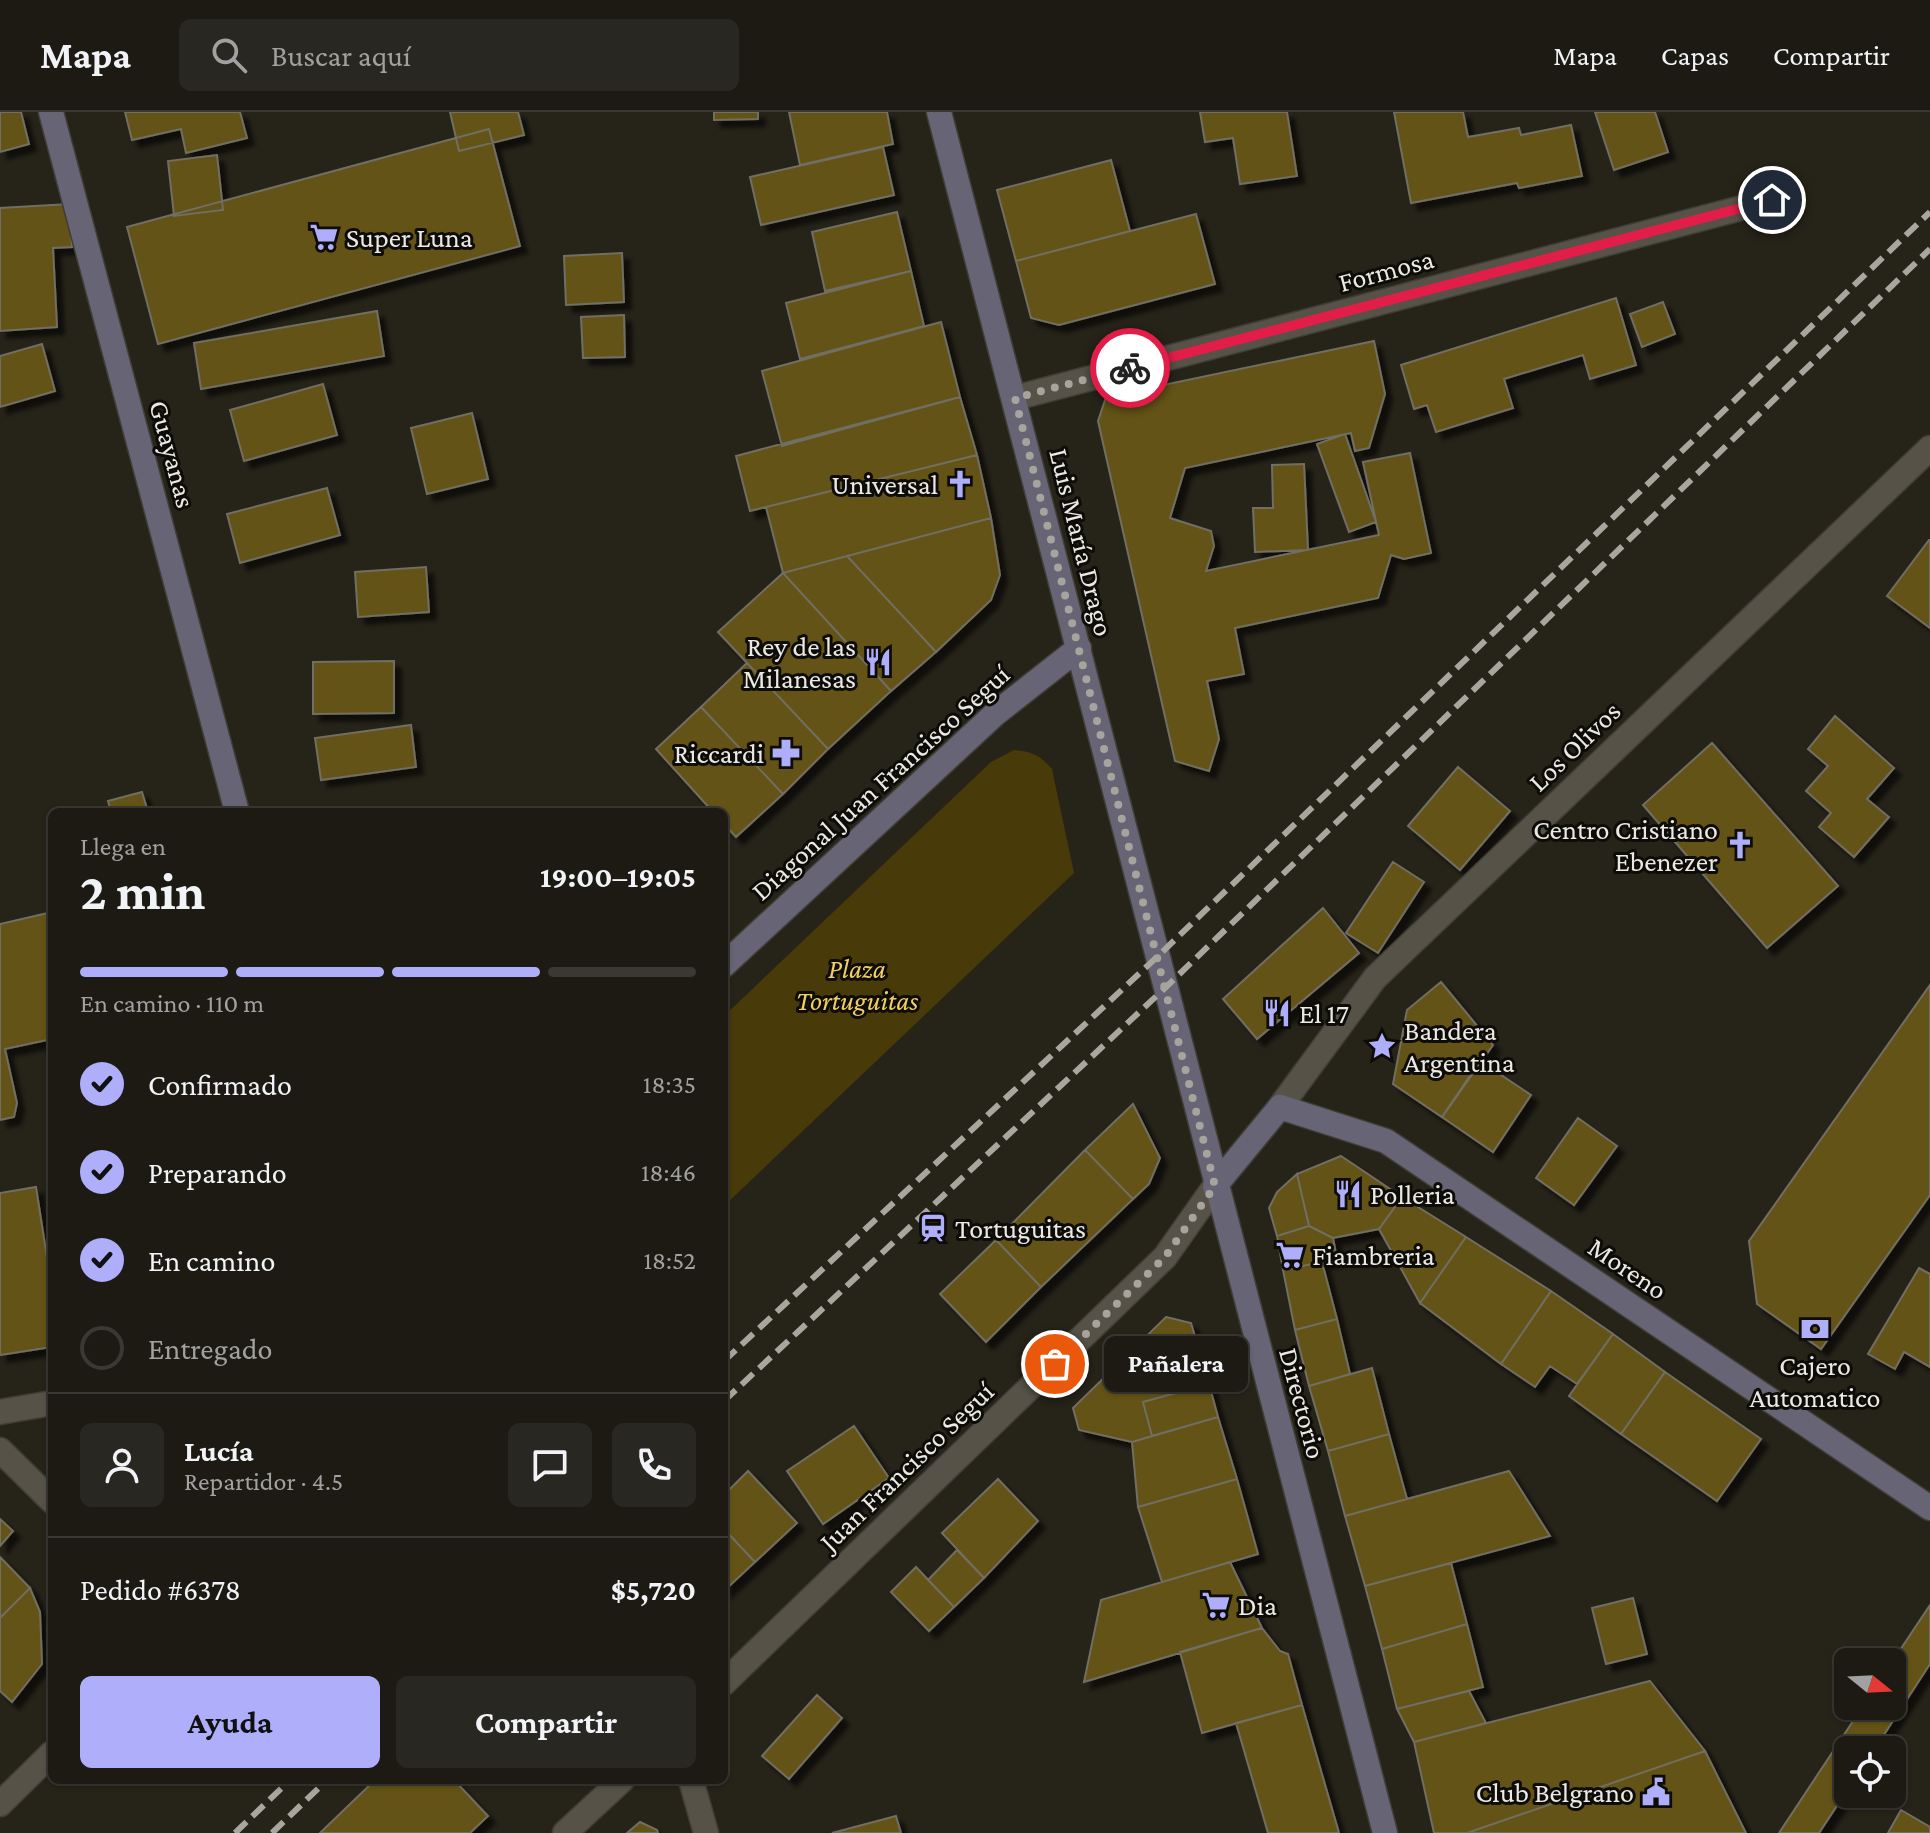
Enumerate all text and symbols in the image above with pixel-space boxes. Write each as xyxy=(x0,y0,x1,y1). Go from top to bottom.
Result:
search box xyxy=(179,19,739,91)
icon: search xyxy=(207,33,251,77)
text: Mapa xyxy=(40,34,131,76)
text: Buscar aquí xyxy=(271,39,411,72)
text: Mapa xyxy=(1553,40,1617,71)
text: Capas xyxy=(1661,40,1729,71)
text: Compartir xyxy=(1773,40,1890,71)
pin xyxy=(1738,166,1806,234)
icon: home xyxy=(1750,178,1794,222)
supermarket icon: Super Luna xyxy=(309,222,339,252)
place label: Super Luna xyxy=(346,222,473,253)
street label: Formosa xyxy=(1335,243,1437,298)
courier xyxy=(1090,328,1170,408)
icon: bike xyxy=(1108,346,1152,390)
street label: Guayanas xyxy=(143,397,202,511)
street label: Luis María Drago xyxy=(1043,445,1120,639)
place label: Universal xyxy=(831,469,938,500)
church icon: Universal xyxy=(945,469,975,499)
place label: Rey de las Milanesas xyxy=(743,631,856,694)
restaurant icon: Rey de las Milanesas xyxy=(863,647,893,677)
street label: Diagonal Juan Francisco Seguí xyxy=(745,657,1017,906)
street label: Los Olivos xyxy=(1522,695,1627,797)
place label: Riccardi xyxy=(674,738,764,769)
pharmacy icon: Riccardi xyxy=(771,738,801,768)
place label: Centro Cristiano Ebenezer xyxy=(1533,814,1718,877)
church icon: Centro Cristiano Ebenezer xyxy=(1725,830,1755,860)
text: Llega en xyxy=(80,832,166,861)
text: 19:00–19:05 xyxy=(540,860,696,893)
text: 2 min xyxy=(80,862,205,920)
park label: Plaza Tortuguitas xyxy=(796,953,918,1016)
text: En camino · 110 m xyxy=(80,989,264,1018)
restaurant icon: El 17 xyxy=(1262,998,1292,1028)
place label: El 17 xyxy=(1299,998,1349,1029)
place label: Bandera Argentina xyxy=(1404,1015,1515,1078)
place icon: Bandera Argentina xyxy=(1367,1031,1397,1061)
icon: check xyxy=(80,1062,124,1106)
text: Confirmado xyxy=(148,1068,292,1101)
text: 18:35 xyxy=(643,1070,696,1099)
icon: check xyxy=(80,1150,124,1194)
text: Preparando xyxy=(148,1156,287,1189)
text: 18:46 xyxy=(641,1158,696,1187)
restaurant icon: Polleria xyxy=(1333,1179,1363,1209)
place label: Polleria xyxy=(1370,1179,1455,1210)
station icon: Tortuguitas xyxy=(918,1213,948,1243)
place label: Tortuguitas xyxy=(955,1213,1086,1244)
street label: Moreno xyxy=(1583,1231,1673,1306)
icon: check xyxy=(80,1238,124,1282)
supermarket icon: Fiambreria xyxy=(1275,1240,1305,1270)
place label: Fiambreria xyxy=(1312,1240,1435,1271)
text: En camino xyxy=(148,1244,275,1277)
text: 18:52 xyxy=(643,1246,696,1275)
bank icon: Cajero Automatico xyxy=(1800,1314,1830,1344)
pin xyxy=(1021,1330,1089,1398)
text: Entregado xyxy=(148,1332,272,1365)
callout: Pañalera xyxy=(1103,1336,1247,1392)
icon: bag xyxy=(1033,1342,1077,1386)
street label: Directorio xyxy=(1273,1344,1332,1462)
text: Pañalera xyxy=(1128,1349,1224,1378)
place label: Cajero Automatico xyxy=(1750,1350,1880,1413)
street label: Juan Francisco Seguí xyxy=(811,1374,1001,1559)
button: person xyxy=(80,1423,164,1507)
button: chat xyxy=(508,1423,592,1507)
button: phone xyxy=(612,1423,696,1507)
text: Lucía xyxy=(184,1434,254,1467)
text: Repartidor · 4.5 xyxy=(184,1467,343,1496)
text: Pedido #6378 xyxy=(80,1573,241,1606)
text: $5,720 xyxy=(611,1573,696,1606)
supermarket icon: Dia xyxy=(1201,1590,1231,1620)
place label: Dia xyxy=(1238,1590,1277,1621)
north arrow xyxy=(1834,1648,1906,1720)
map controls xyxy=(1834,1648,1906,1808)
button: Ayuda xyxy=(80,1676,380,1768)
button: Compartir xyxy=(396,1676,696,1768)
button: locate xyxy=(1834,1736,1906,1808)
place label: Club Belgrano xyxy=(1476,1777,1634,1808)
public building icon: Club Belgrano xyxy=(1641,1777,1671,1807)

